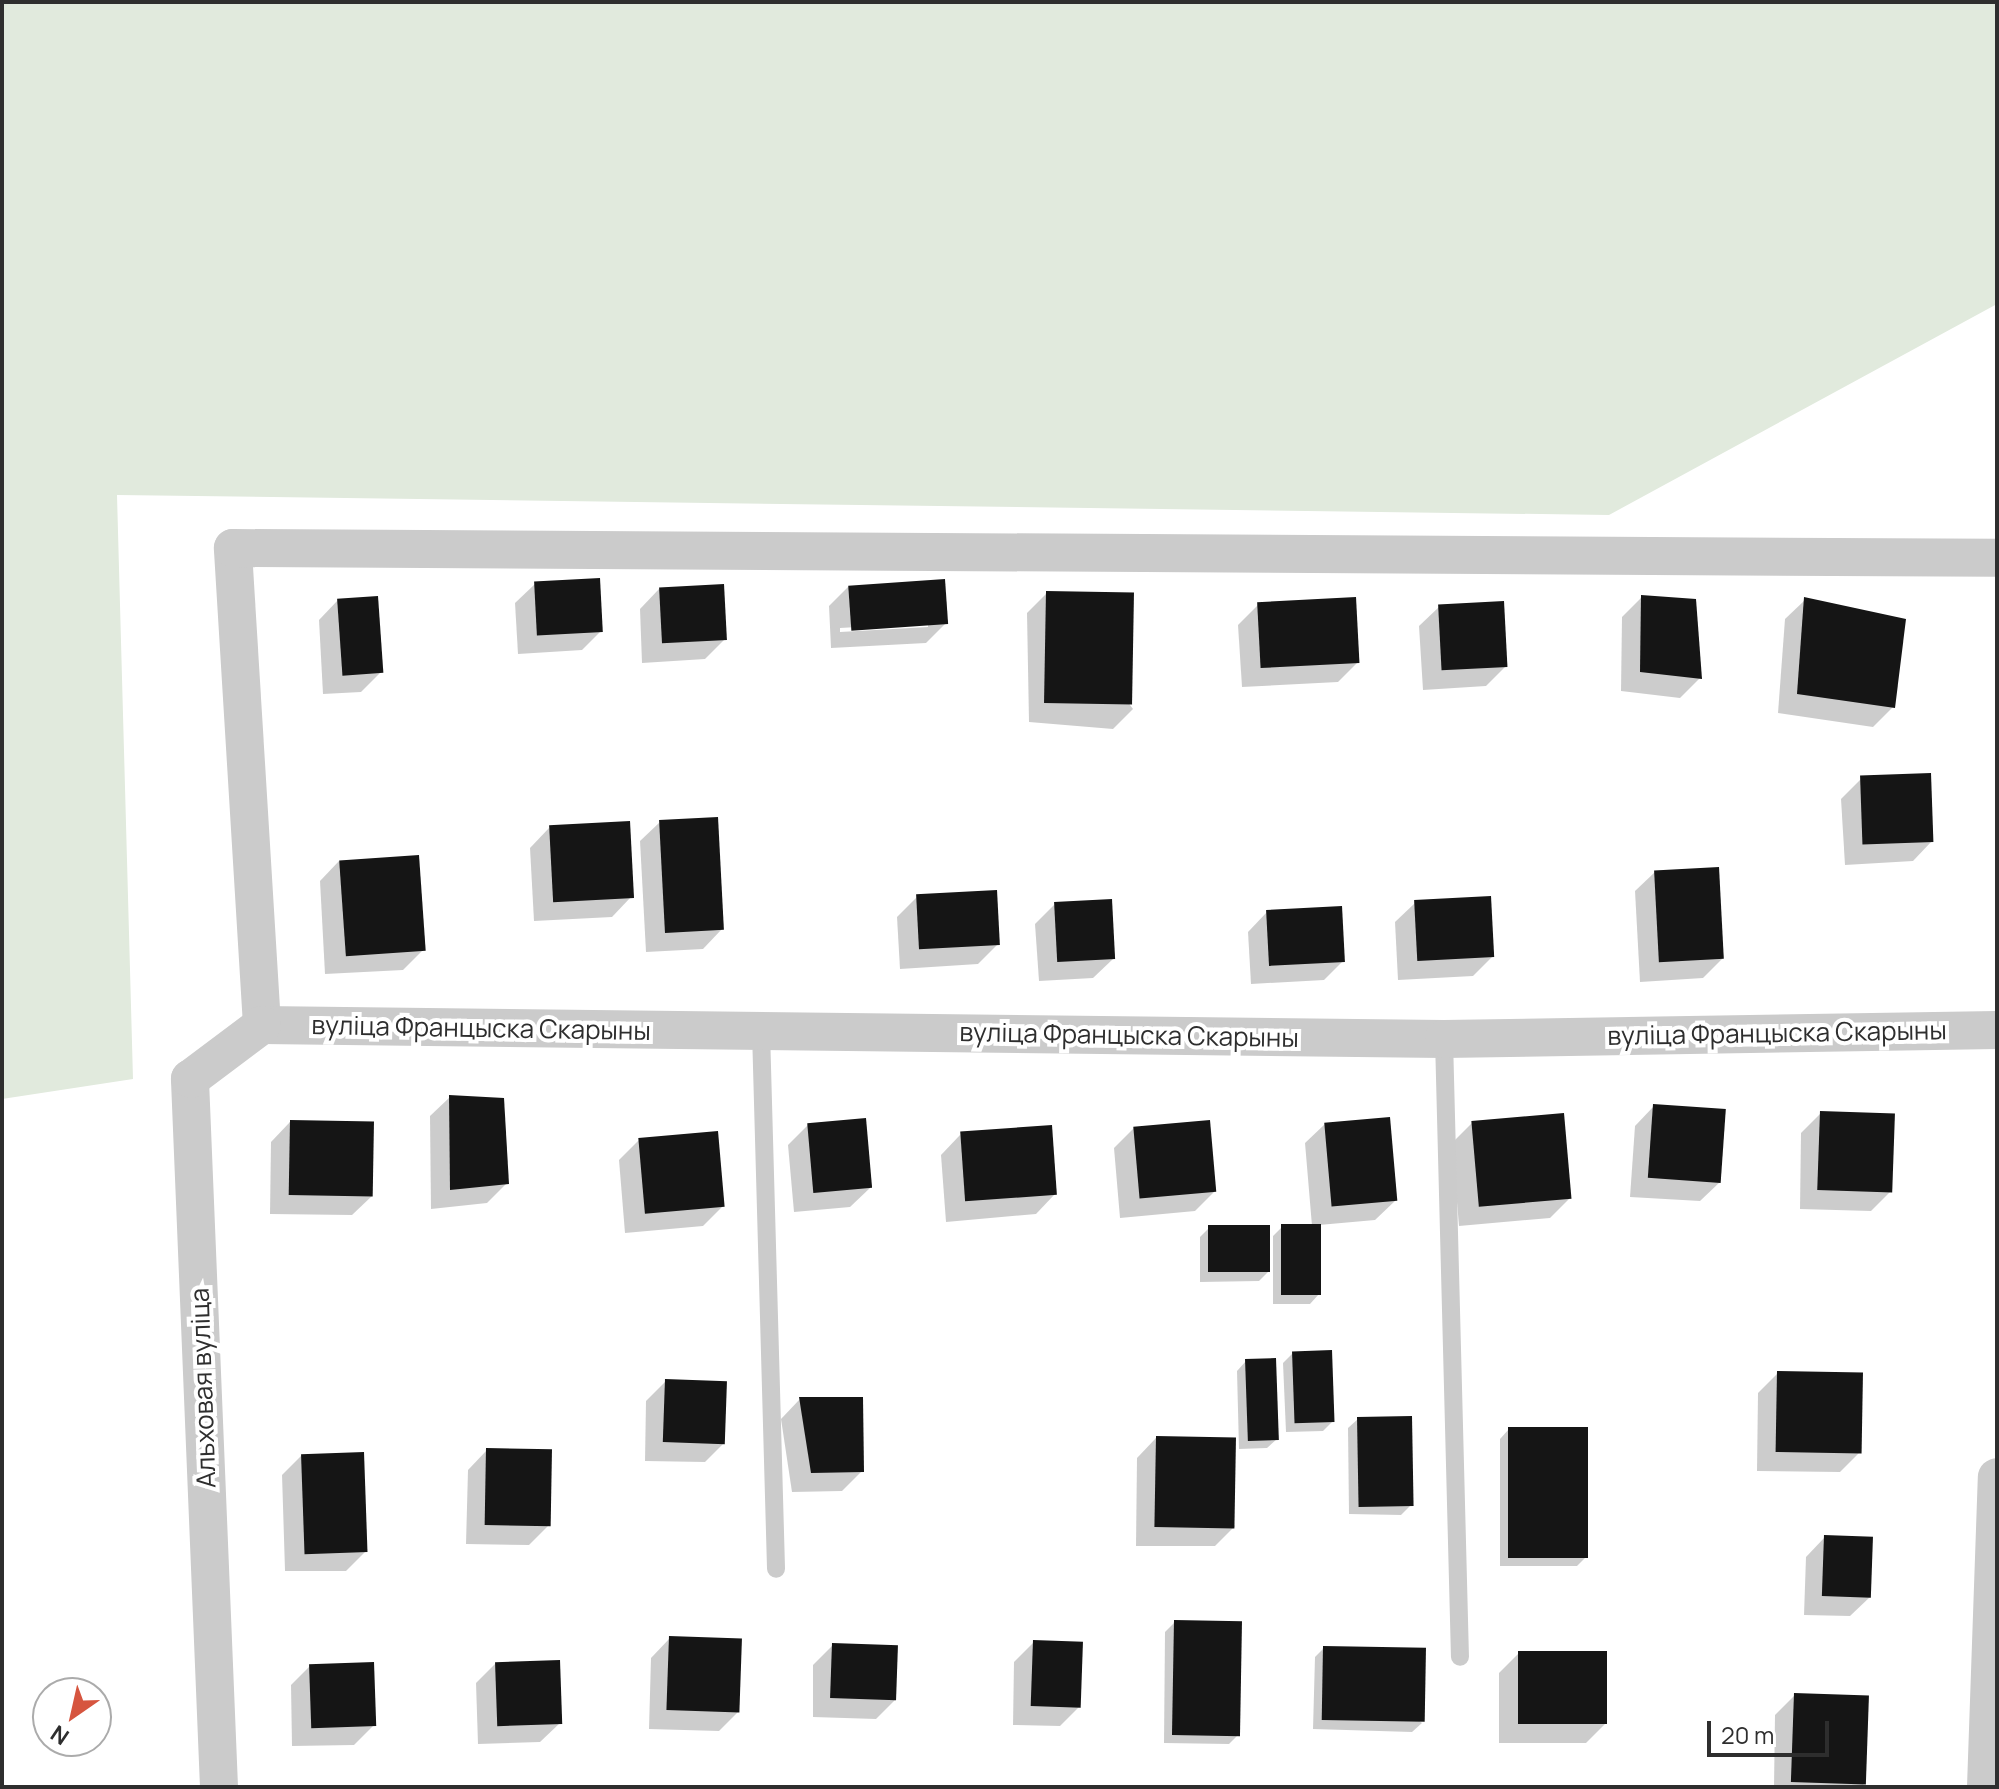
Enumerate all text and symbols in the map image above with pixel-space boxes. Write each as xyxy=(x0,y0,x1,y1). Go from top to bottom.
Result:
street label: вуліца Францыска Скарыны xyxy=(311,1009,651,1047)
street label: вуліца Францыска Скарыны xyxy=(1607,1014,1947,1052)
street label: вуліца Францыска Скарыны xyxy=(959,1016,1299,1054)
street label: Альховая вуліца xyxy=(184,1287,222,1489)
north arrow xyxy=(32,1677,112,1757)
scale bar xyxy=(1711,1705,1833,1755)
text: N xyxy=(45,1718,75,1752)
text: 20 m xyxy=(1721,1718,1774,1751)

